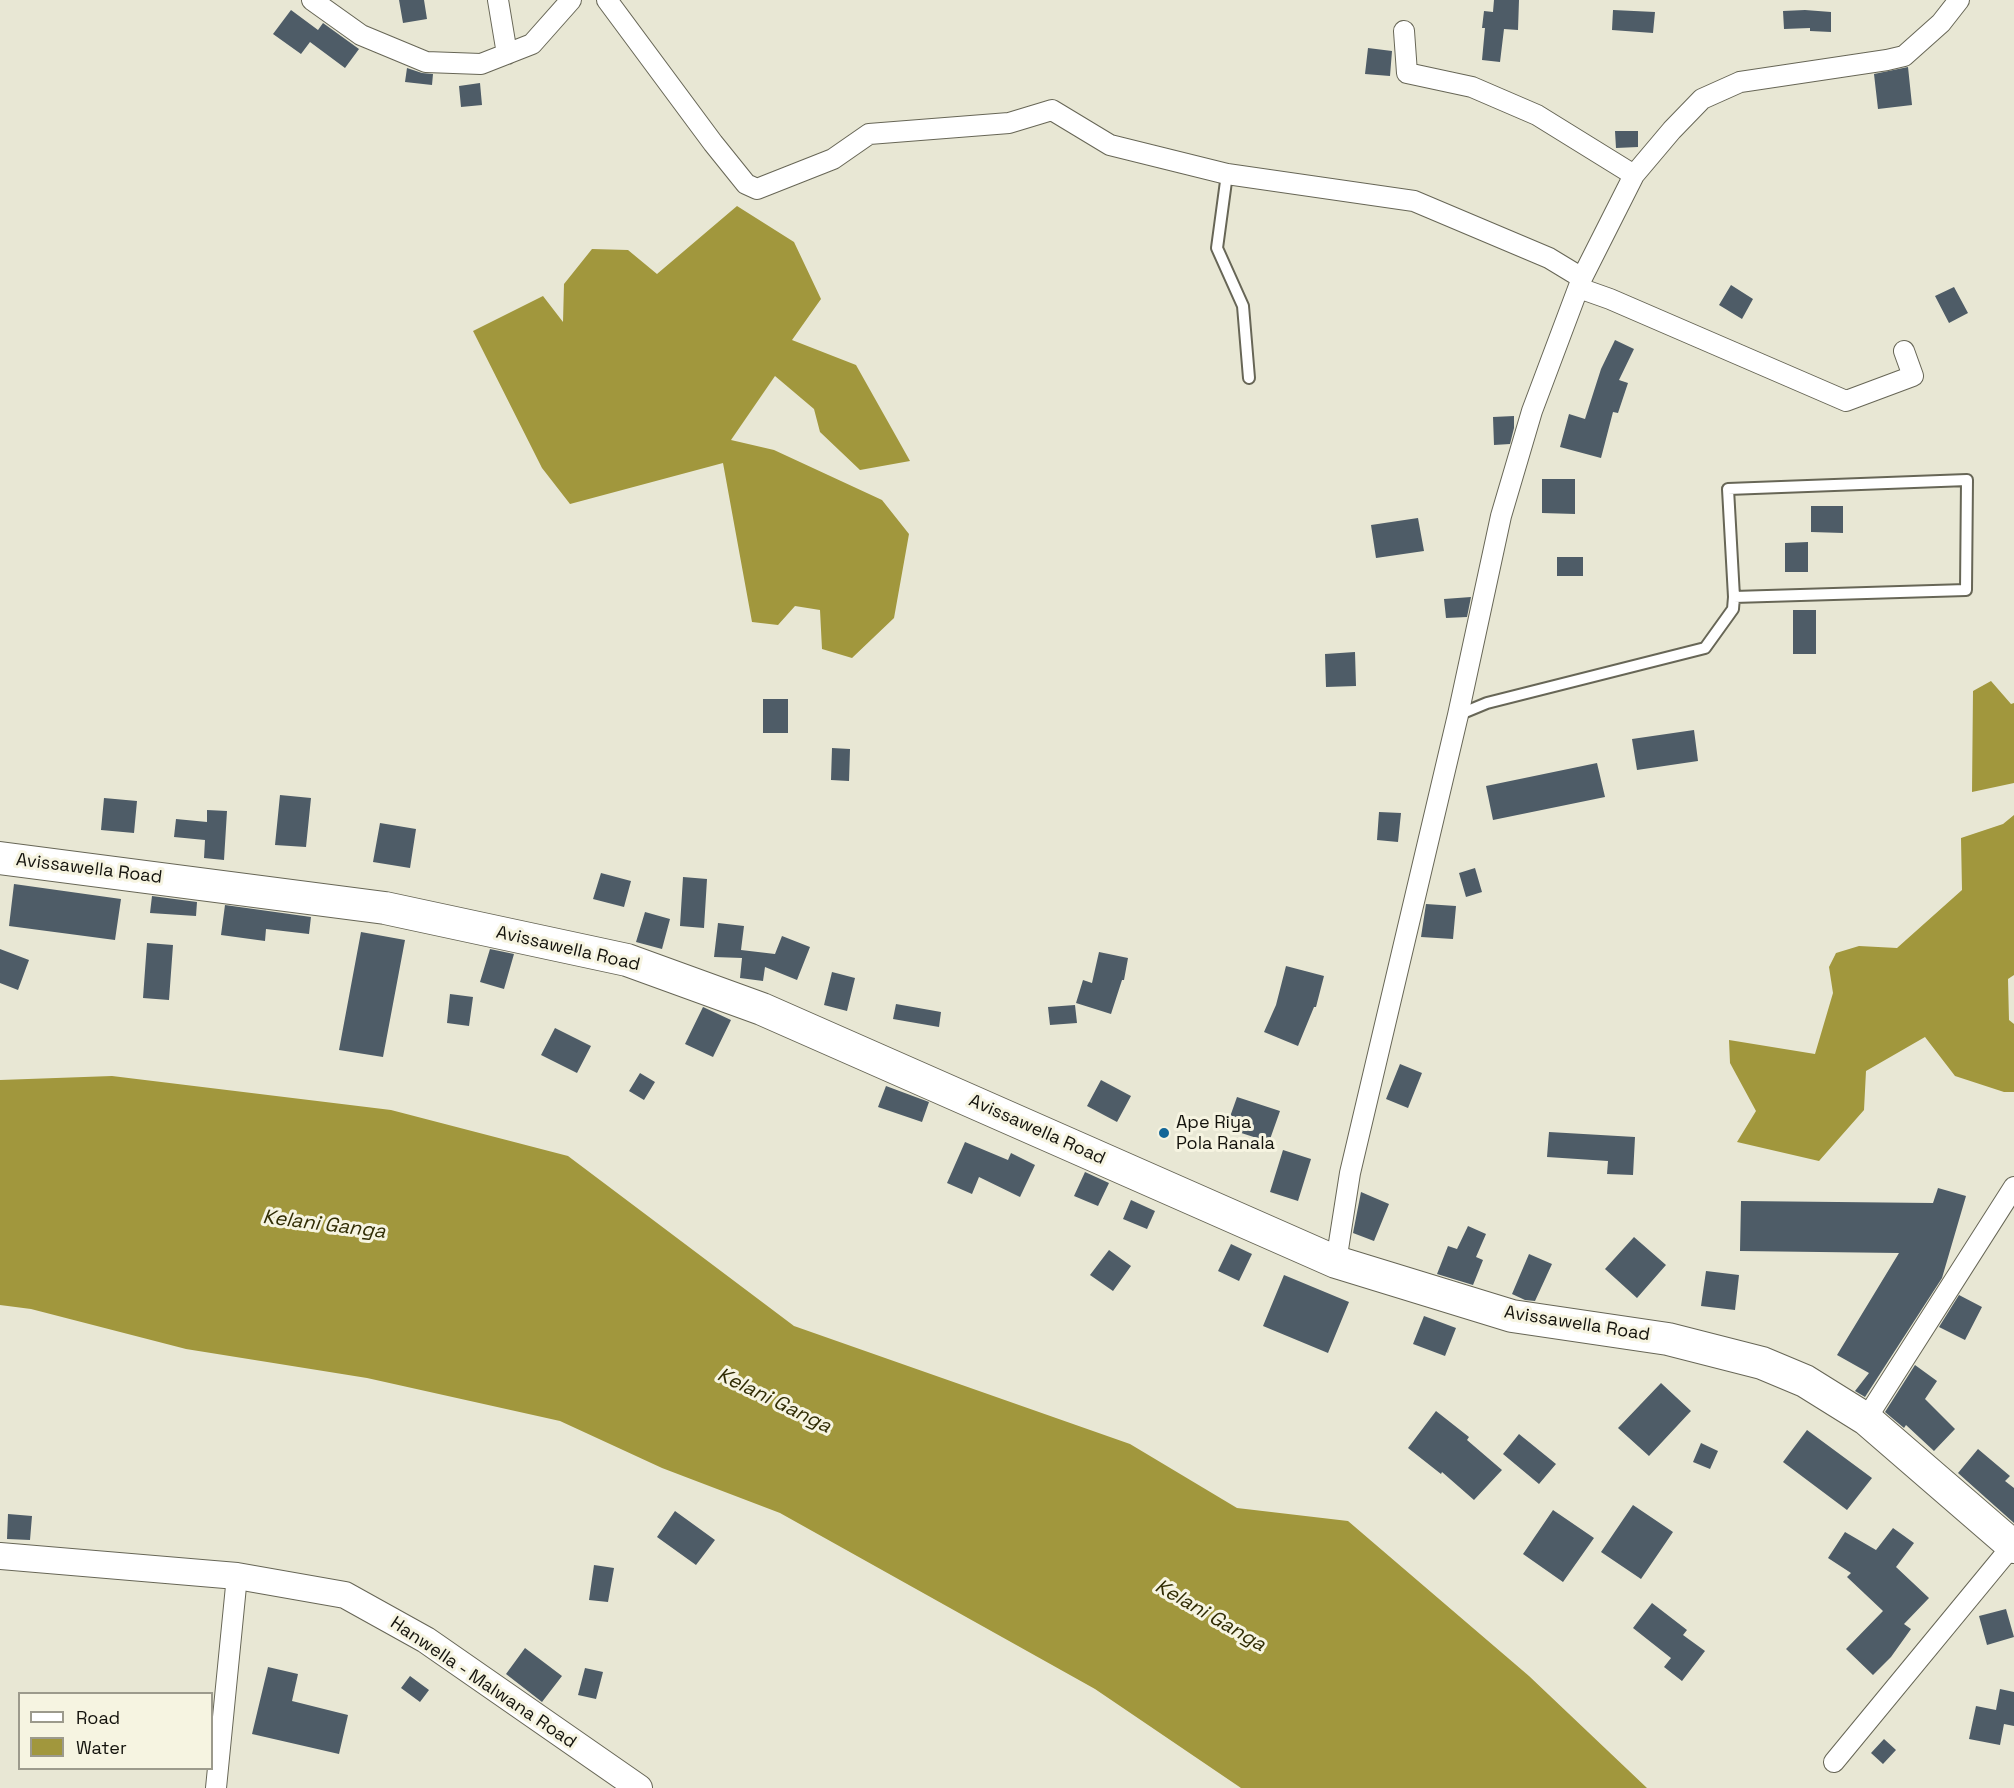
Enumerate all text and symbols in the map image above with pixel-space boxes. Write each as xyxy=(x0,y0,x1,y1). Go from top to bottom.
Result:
street label: Avissawella Road xyxy=(15,849,163,889)
street label: Avissawella Road xyxy=(494,922,642,976)
street label: Avissawella Road xyxy=(965,1090,1109,1170)
place label: Ape Riya Pola Ranala xyxy=(1176,1112,1275,1154)
marker: Ape Riya Pola Ranala xyxy=(1157,1126,1171,1140)
water label: Kelani Ganga xyxy=(261,1206,387,1244)
street label: Avissawella Road xyxy=(1503,1302,1651,1346)
water label: Kelani Ganga xyxy=(713,1363,835,1439)
water label: Kelani Ganga xyxy=(1150,1575,1270,1657)
street label: Hanwella - Malwana Road xyxy=(386,1613,580,1753)
legend xyxy=(18,1692,213,1770)
text: Road xyxy=(76,1706,120,1729)
text: Water xyxy=(76,1736,127,1759)

